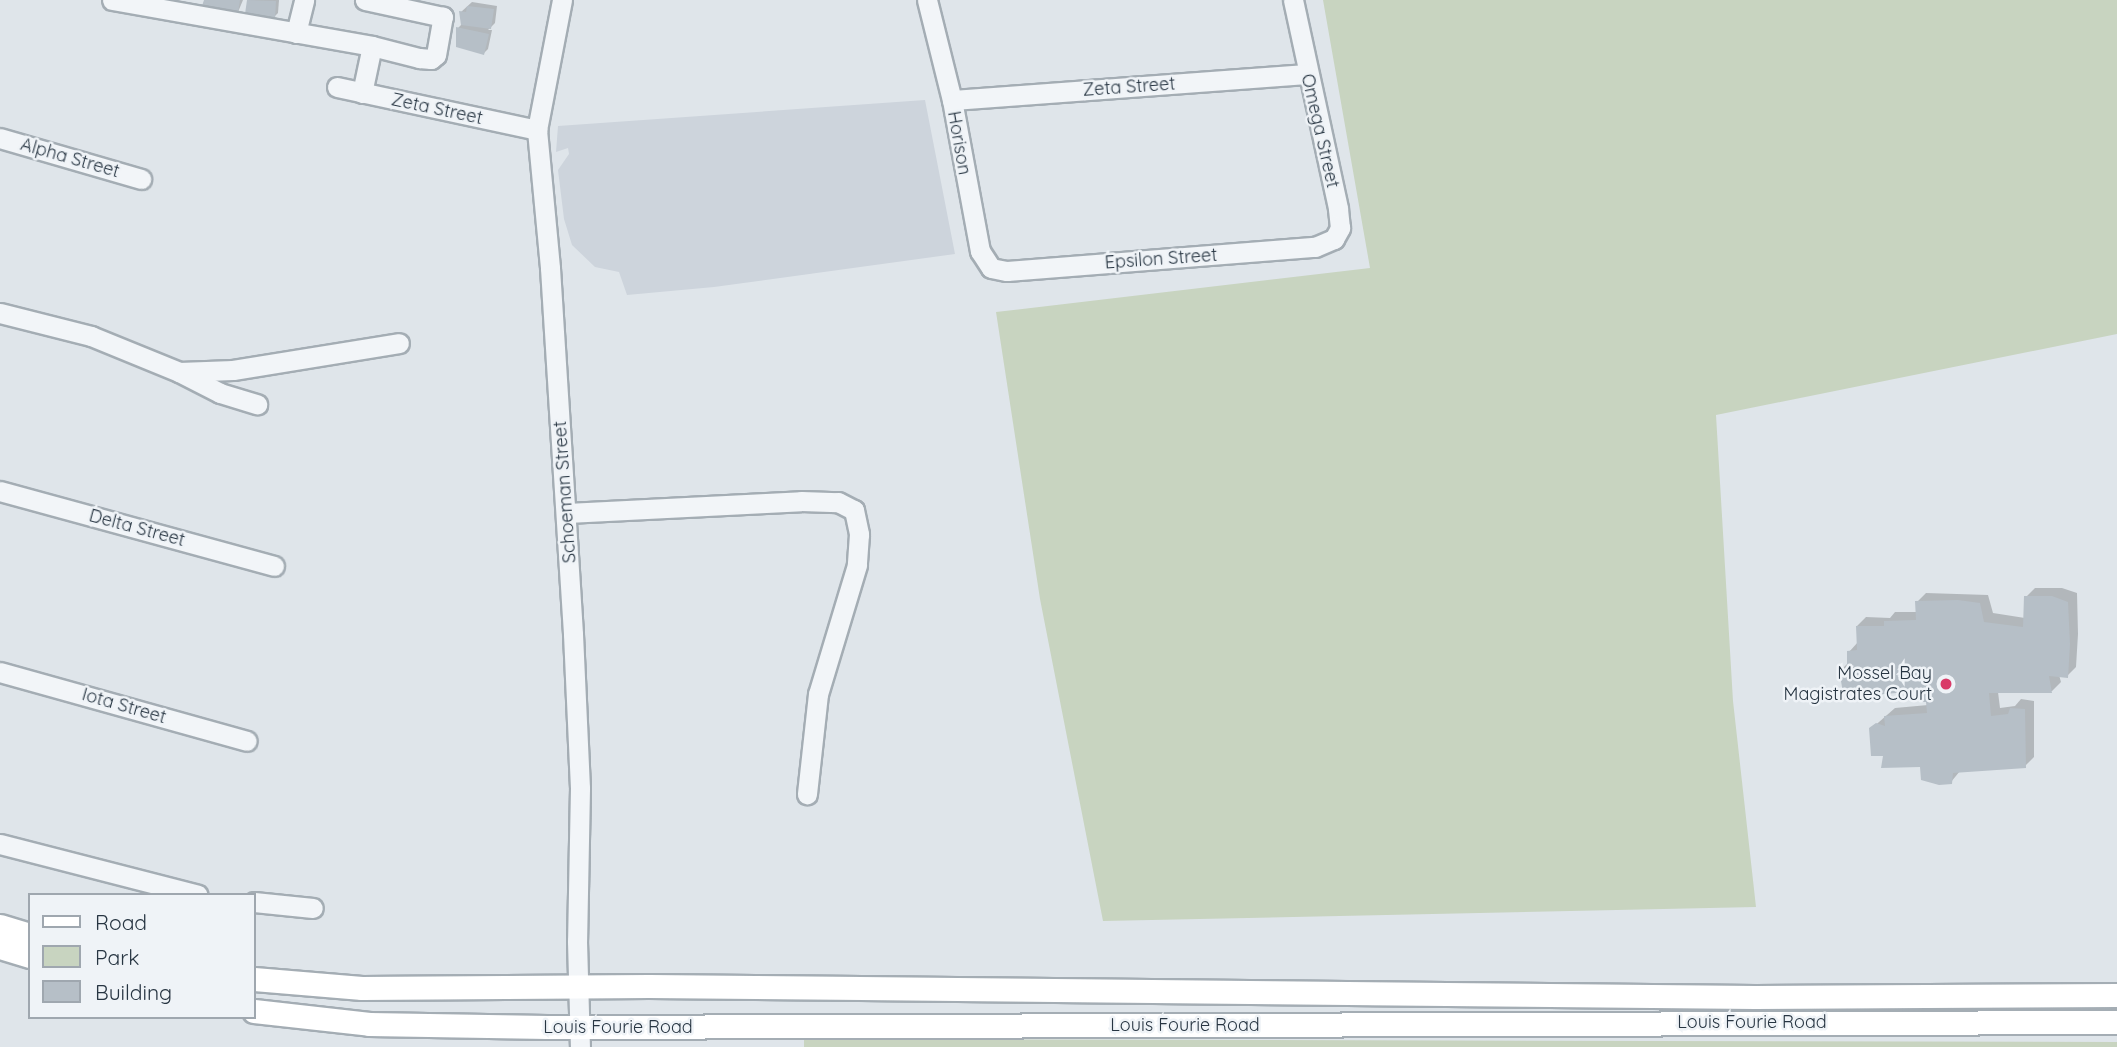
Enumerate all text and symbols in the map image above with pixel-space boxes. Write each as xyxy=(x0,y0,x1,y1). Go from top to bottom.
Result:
street label: Omega Street xyxy=(1296,72,1344,190)
street label: Zeta Street xyxy=(1082,73,1176,101)
street label: Zeta Street xyxy=(389,89,485,129)
street label: Horison xyxy=(943,109,975,177)
street label: Alpha Street xyxy=(18,134,122,182)
street label: Epsilon Street xyxy=(1104,244,1218,274)
street label: Schoeman Street xyxy=(549,420,581,564)
street label: Delta Street xyxy=(87,505,187,551)
place label: Mossel Bay Magistrates Court xyxy=(1784,663,1932,706)
marker: Mossel Bay Magistrates Court xyxy=(1938,676,1954,692)
street label: Iota Street xyxy=(79,684,169,728)
legend xyxy=(28,893,256,1019)
text: Road xyxy=(95,909,147,935)
text: Park xyxy=(95,944,139,970)
text: Building xyxy=(95,979,172,1005)
street label: Louis Fourie Road xyxy=(1677,1011,1827,1033)
street label: Louis Fourie Road xyxy=(1110,1014,1260,1036)
street label: Louis Fourie Road xyxy=(543,1016,693,1038)

